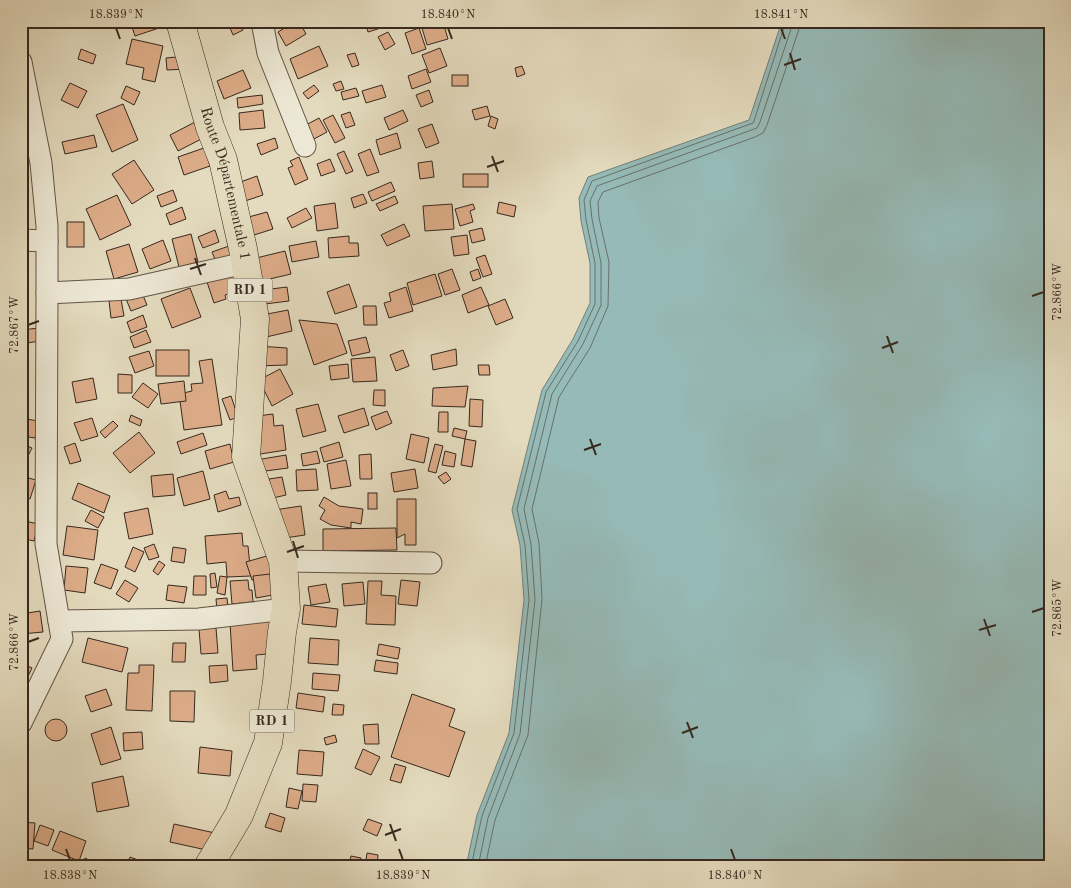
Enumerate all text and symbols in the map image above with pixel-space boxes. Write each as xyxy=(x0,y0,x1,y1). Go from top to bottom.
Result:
text: 18.839°N xyxy=(89,9,143,21)
text: 18.840°N xyxy=(421,9,475,21)
text: 18.841°N xyxy=(754,9,808,21)
street label: Route Départementale 1 xyxy=(197,105,252,261)
text: 72.866°W xyxy=(1052,263,1064,321)
road number: RD 1 xyxy=(228,278,272,302)
text: 72.867°W xyxy=(9,296,21,354)
text: 72.865°W xyxy=(1051,579,1064,637)
text: 72.866°W xyxy=(9,613,21,671)
road number: RD 1 xyxy=(250,709,294,732)
text: 18.838°N xyxy=(43,870,97,882)
text: 18.839°N xyxy=(376,870,430,882)
text: 18.840°N xyxy=(708,870,762,882)

